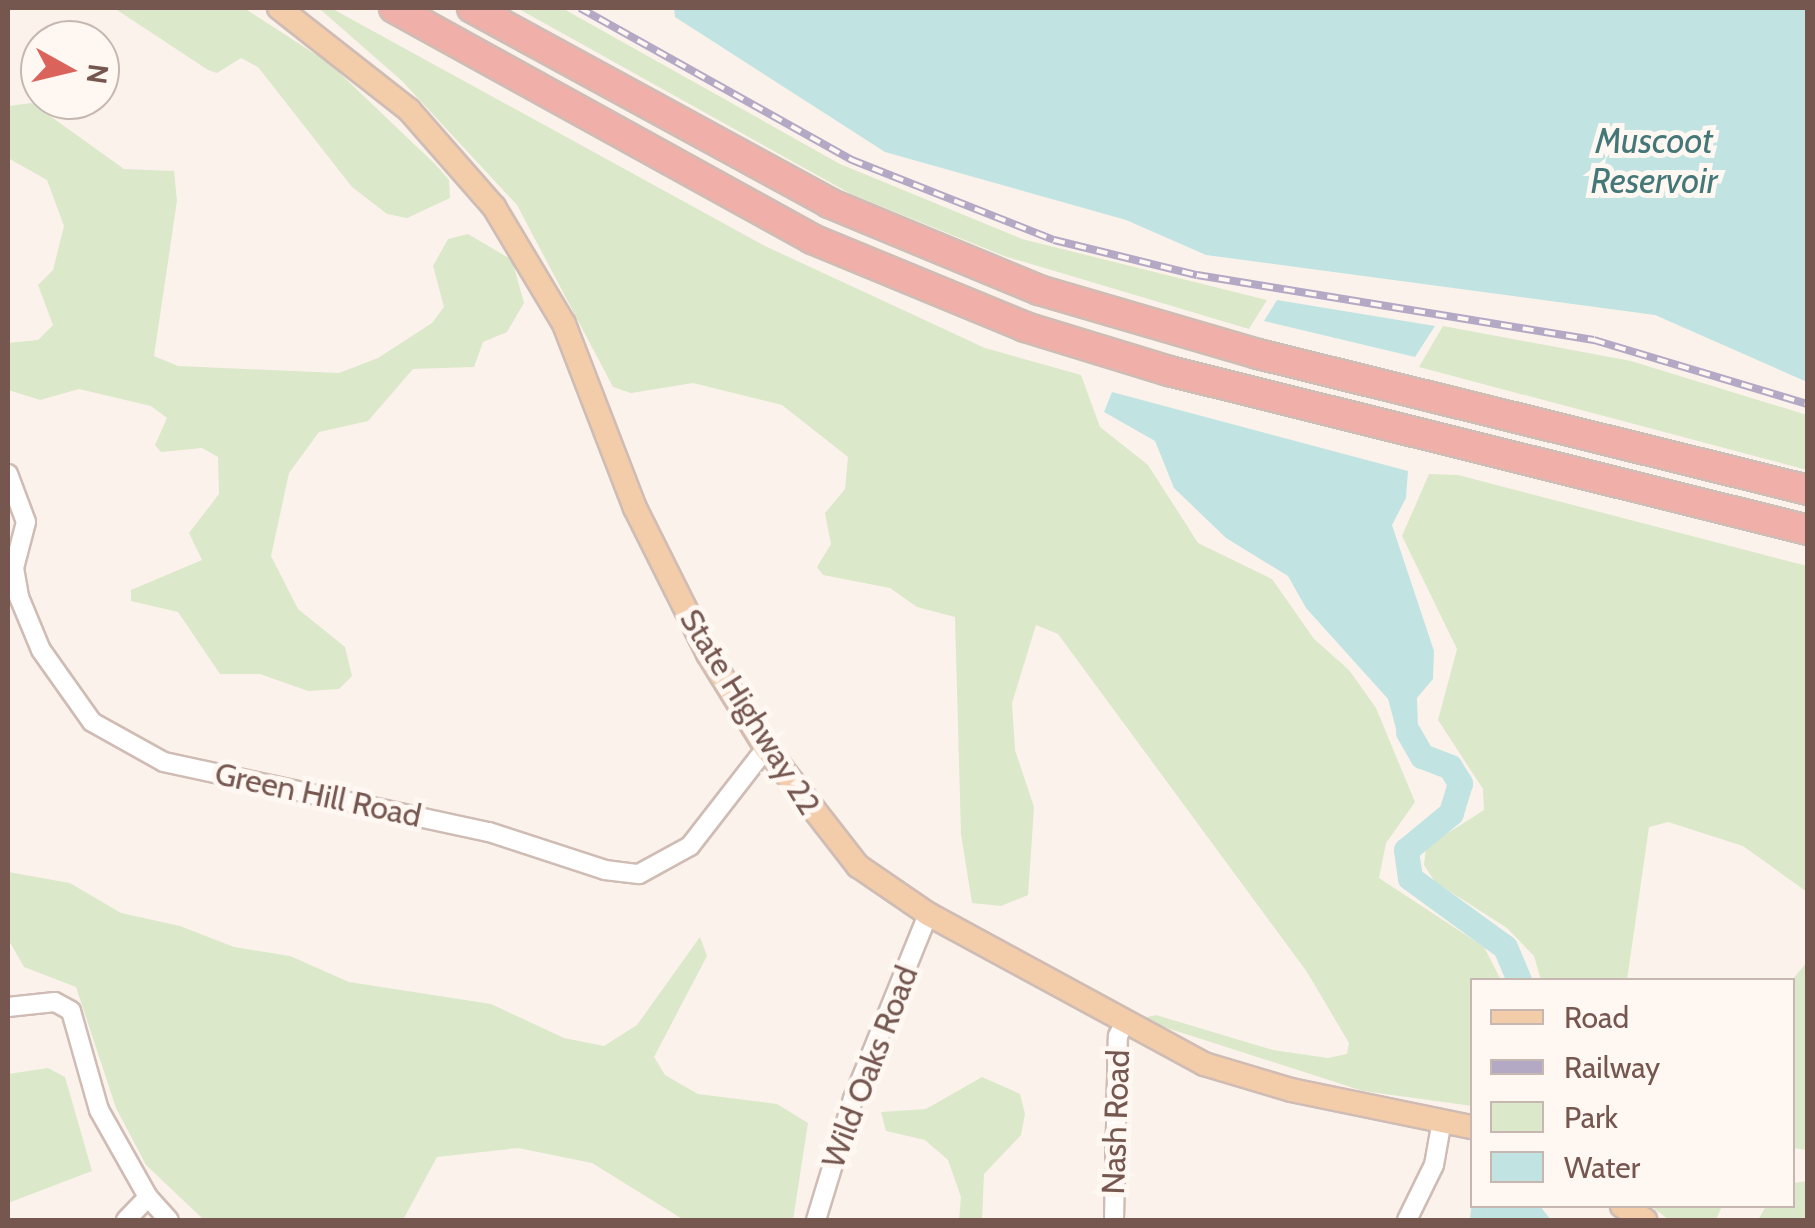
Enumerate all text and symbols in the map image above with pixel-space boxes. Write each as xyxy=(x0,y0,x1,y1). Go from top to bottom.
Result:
north arrow xyxy=(20,20,120,120)
text: N xyxy=(80,62,116,86)
water label: Muscoot Reservoir xyxy=(1590,120,1718,202)
street label: State Highway 22 xyxy=(671,602,829,822)
street label: Green Hill Road xyxy=(211,754,425,836)
street label: Wild Oaks Road xyxy=(814,961,926,1173)
legend xyxy=(1470,978,1795,1208)
text: Road xyxy=(1564,999,1629,1036)
street label: Nash Road xyxy=(1094,1049,1138,1195)
text: Railway xyxy=(1564,1049,1660,1086)
text: Park xyxy=(1564,1099,1618,1136)
text: Water xyxy=(1564,1149,1640,1186)

